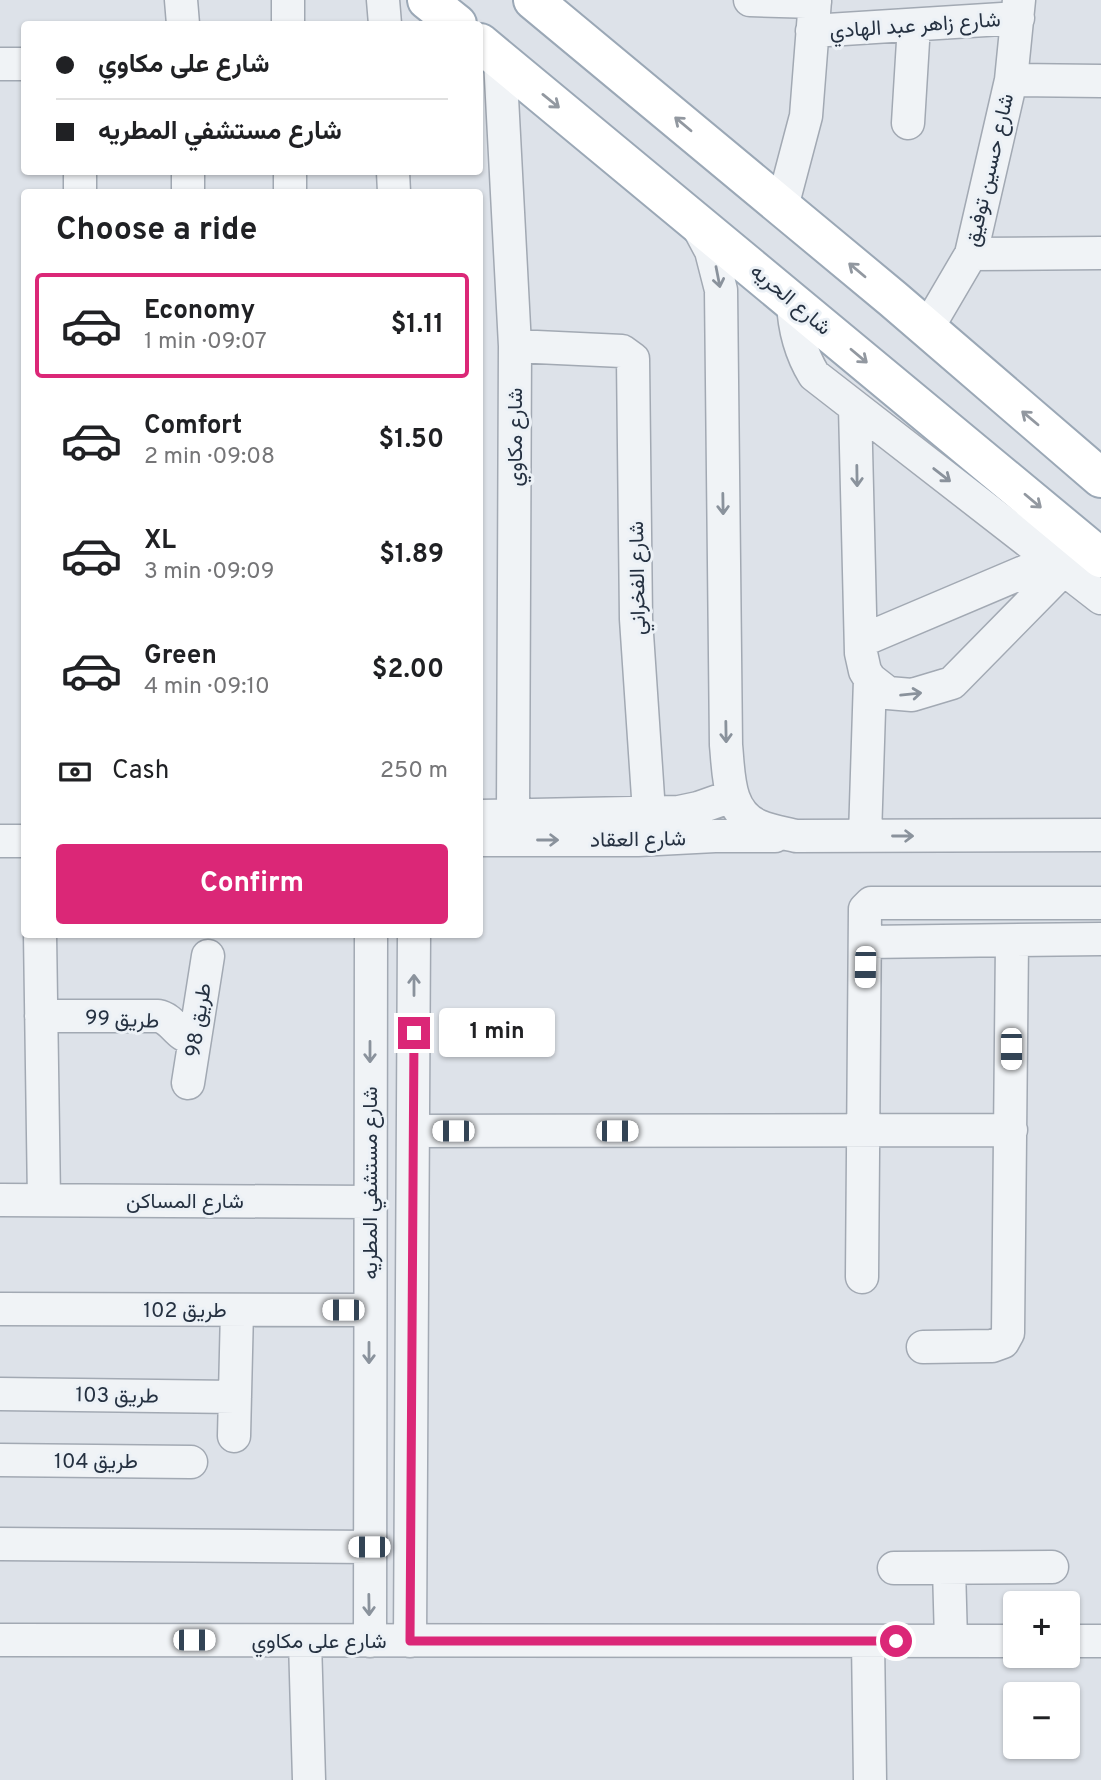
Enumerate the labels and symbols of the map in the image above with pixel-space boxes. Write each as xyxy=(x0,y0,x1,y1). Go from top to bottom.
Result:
street label: شارع زاهر عبد الهادي xyxy=(829,7,1002,48)
street label: شارع حسين توفيق xyxy=(960,91,1021,250)
one-way arrow xyxy=(542,94,560,109)
one-way arrow xyxy=(674,117,692,132)
street label: شارع الحريه xyxy=(744,258,836,342)
one-way arrow xyxy=(849,262,867,278)
one-way arrow xyxy=(712,265,725,288)
one-way arrow xyxy=(849,348,867,364)
street label: شارع مكاوي xyxy=(503,388,532,486)
one-way arrow xyxy=(1022,410,1040,426)
one-way arrow xyxy=(850,464,863,487)
one-way arrow xyxy=(932,467,951,482)
one-way arrow xyxy=(716,493,730,516)
one-way arrow xyxy=(1024,494,1042,509)
street label: شارع الفخراني xyxy=(624,521,655,635)
one-way arrow xyxy=(899,687,922,700)
one-way arrow xyxy=(719,720,733,743)
street label: شارع العقاد xyxy=(590,826,686,855)
one-way arrow xyxy=(891,829,914,843)
one-way arrow xyxy=(536,833,559,847)
car xyxy=(855,946,876,988)
one-way arrow xyxy=(407,973,421,996)
street label: طريق 98 xyxy=(180,981,219,1059)
street label: طريق 99 xyxy=(84,1005,160,1036)
callout: 1 min xyxy=(438,1009,554,1058)
route end xyxy=(398,1017,430,1049)
car xyxy=(1001,1028,1022,1070)
one-way arrow xyxy=(363,1040,377,1063)
street label: شارع مستشفي المطريه xyxy=(358,1086,387,1280)
car xyxy=(433,1121,475,1142)
car xyxy=(597,1121,639,1142)
street label: شارع المساكن xyxy=(126,1189,244,1216)
street label: طريق 102 xyxy=(143,1298,227,1325)
car xyxy=(323,1300,365,1321)
one-way arrow xyxy=(363,1341,376,1364)
street label: طريق 103 xyxy=(75,1382,159,1411)
street label: طريق 104 xyxy=(54,1449,138,1476)
car xyxy=(349,1537,391,1558)
one-way arrow xyxy=(363,1593,376,1616)
route start xyxy=(880,1625,912,1657)
street label: شارع على مكاوي xyxy=(252,1629,386,1658)
car xyxy=(174,1630,216,1651)

